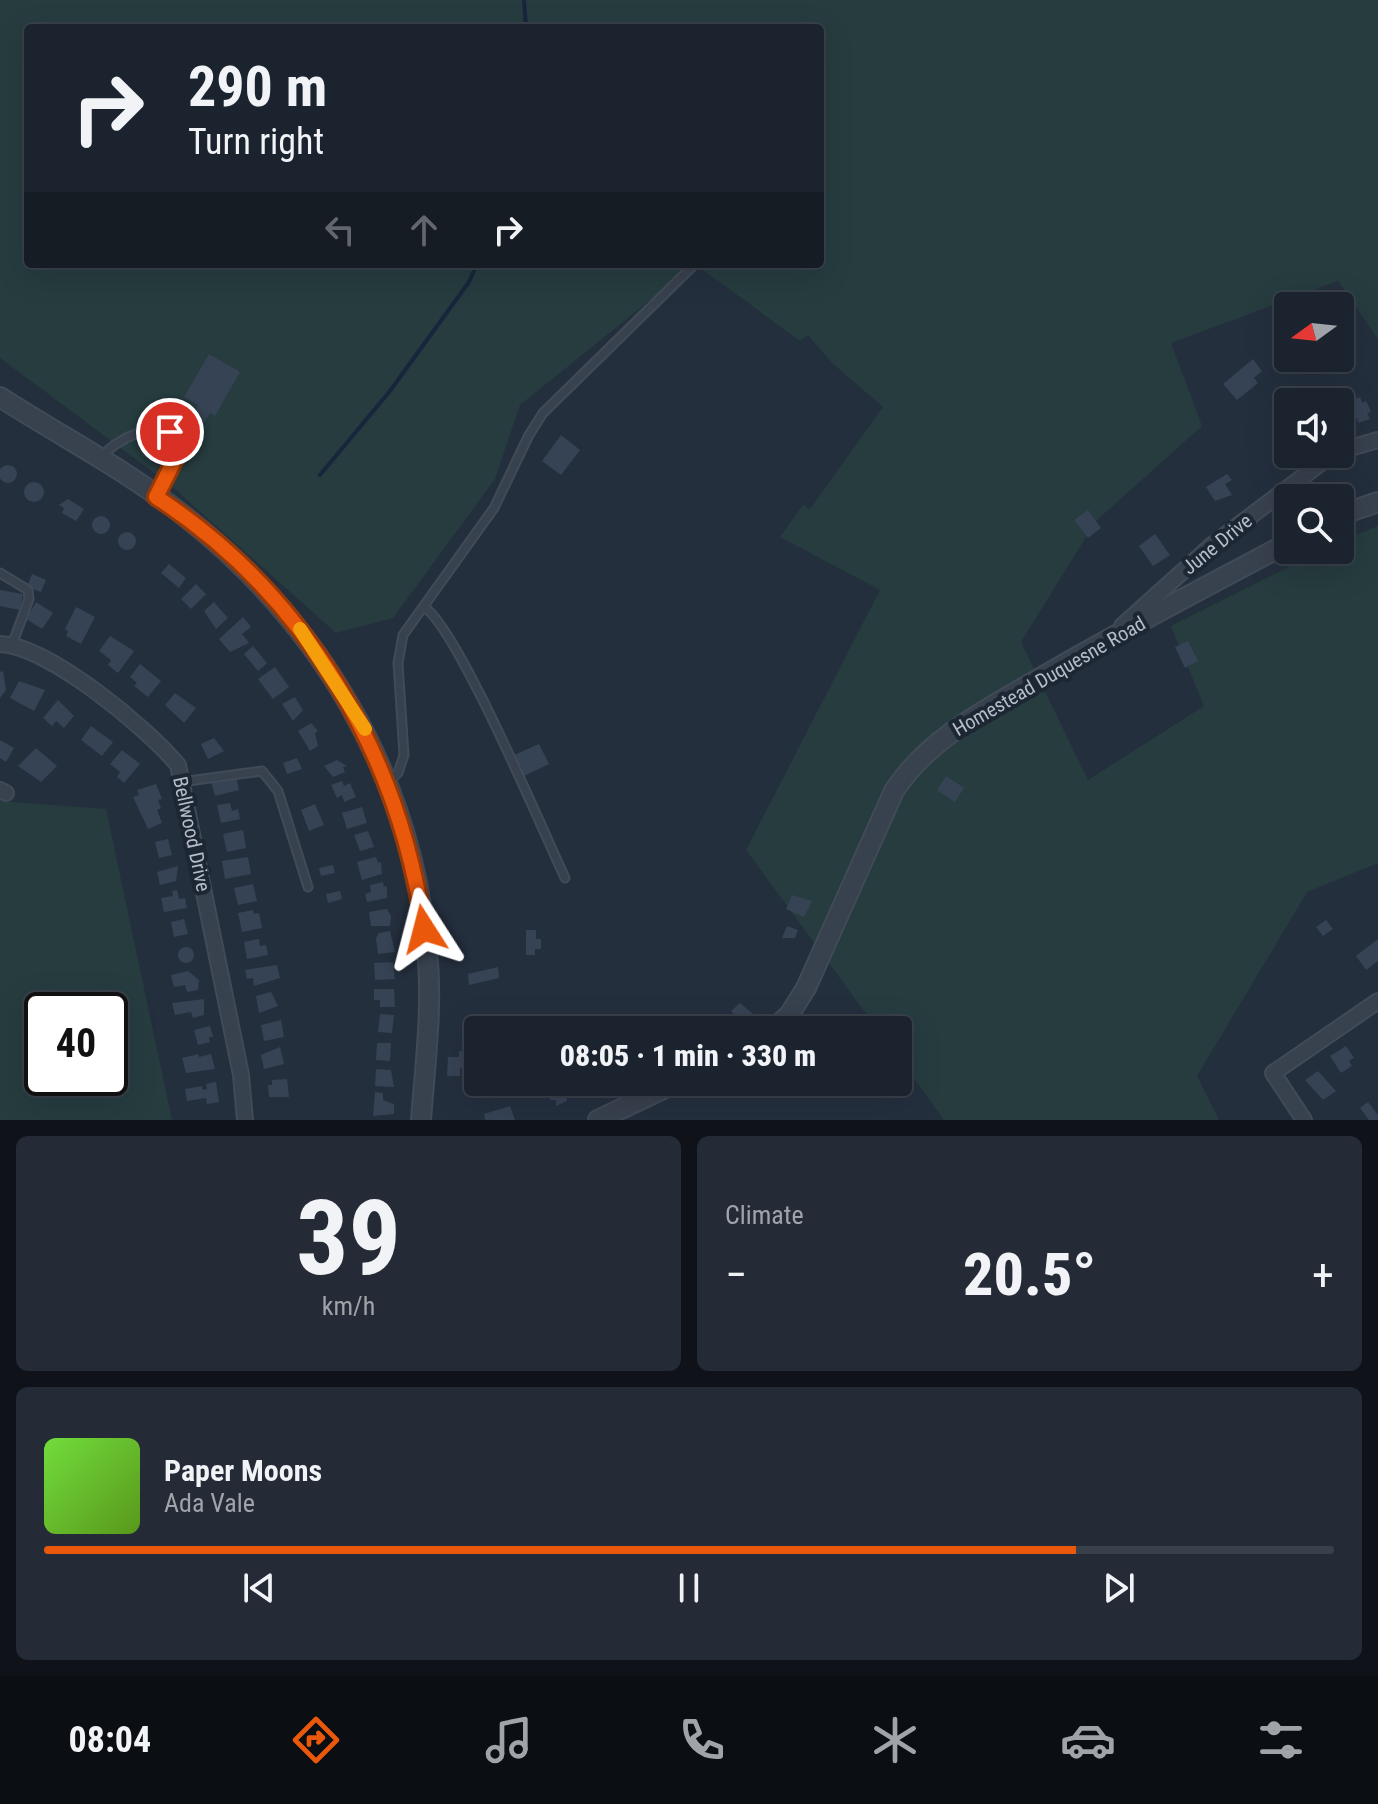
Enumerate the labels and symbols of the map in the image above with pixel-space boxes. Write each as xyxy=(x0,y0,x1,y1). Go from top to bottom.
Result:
north arrow xyxy=(1274,292,1354,372)
pin xyxy=(136,398,204,466)
street label: June Drive xyxy=(1177,509,1257,579)
street label: Homestead Duquesne Road xyxy=(948,611,1150,741)
street label: Bellwood Drive xyxy=(168,774,216,894)
position arrow xyxy=(382,887,466,971)
speed limit sign: 40 xyxy=(24,992,128,1096)

